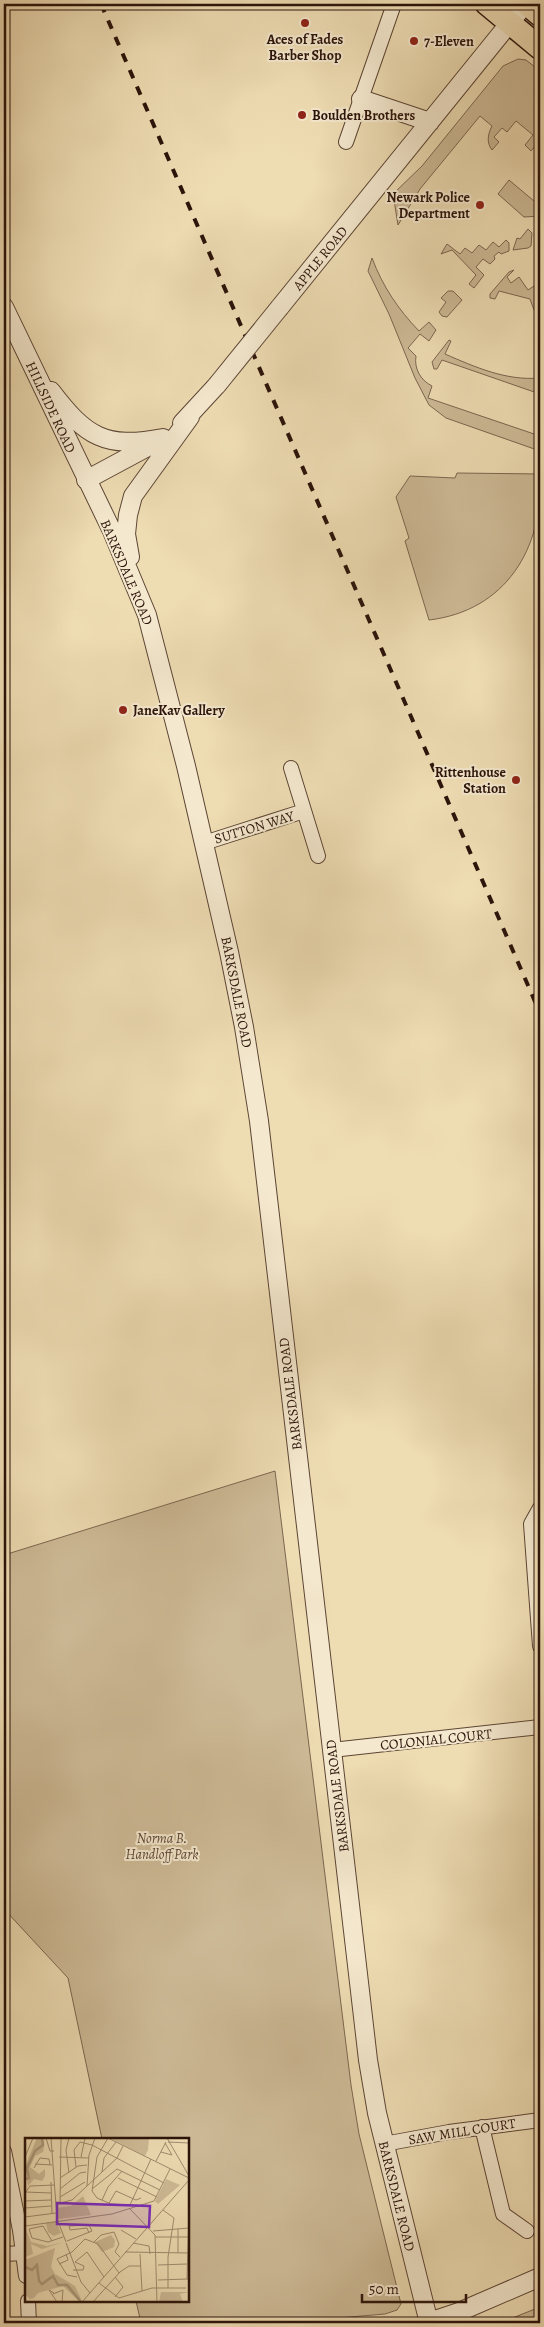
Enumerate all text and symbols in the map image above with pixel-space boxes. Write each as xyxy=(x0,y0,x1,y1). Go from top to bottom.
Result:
marker: Aces of Fades Barber Shop xyxy=(299,17,311,29)
place label: Aces of Fades Barber Shop xyxy=(266,30,344,65)
place label: 7-Eleven xyxy=(424,32,474,51)
marker: 7-Eleven xyxy=(408,35,420,47)
place label: Boulden Brothers xyxy=(312,106,416,125)
marker: Boulden Brothers xyxy=(296,109,308,121)
place label: Newark Police Department xyxy=(387,188,471,223)
marker: Newark Police Department xyxy=(474,199,486,211)
street label: APPLE ROAD xyxy=(288,222,352,295)
street label: HILLSIDE ROAD xyxy=(21,358,80,456)
street label: BARKSDALE ROAD xyxy=(96,516,157,628)
place label: JaneKav Gallery xyxy=(133,701,225,720)
marker: JaneKav Gallery xyxy=(117,704,129,716)
place label: Rittenhouse Station xyxy=(435,763,507,798)
marker: Rittenhouse Station xyxy=(510,774,522,786)
street label: SUTTON WAY xyxy=(212,806,297,849)
street label: BARKSDALE ROAD xyxy=(216,935,257,1050)
street label: BARKSDALE ROAD xyxy=(274,1337,307,1451)
street label: COLONIAL COURT xyxy=(379,1724,493,1755)
street label: BARKSDALE ROAD xyxy=(321,1739,354,1853)
park label: Norma B. Handloff Park xyxy=(126,1829,198,1864)
street label: SAW MILL COURT xyxy=(407,2114,517,2149)
inset map xyxy=(25,2138,189,2302)
street label: BARKSDALE ROAD xyxy=(374,2139,419,2253)
scale bar xyxy=(362,2272,465,2304)
text: 50 m xyxy=(369,2279,399,2299)

